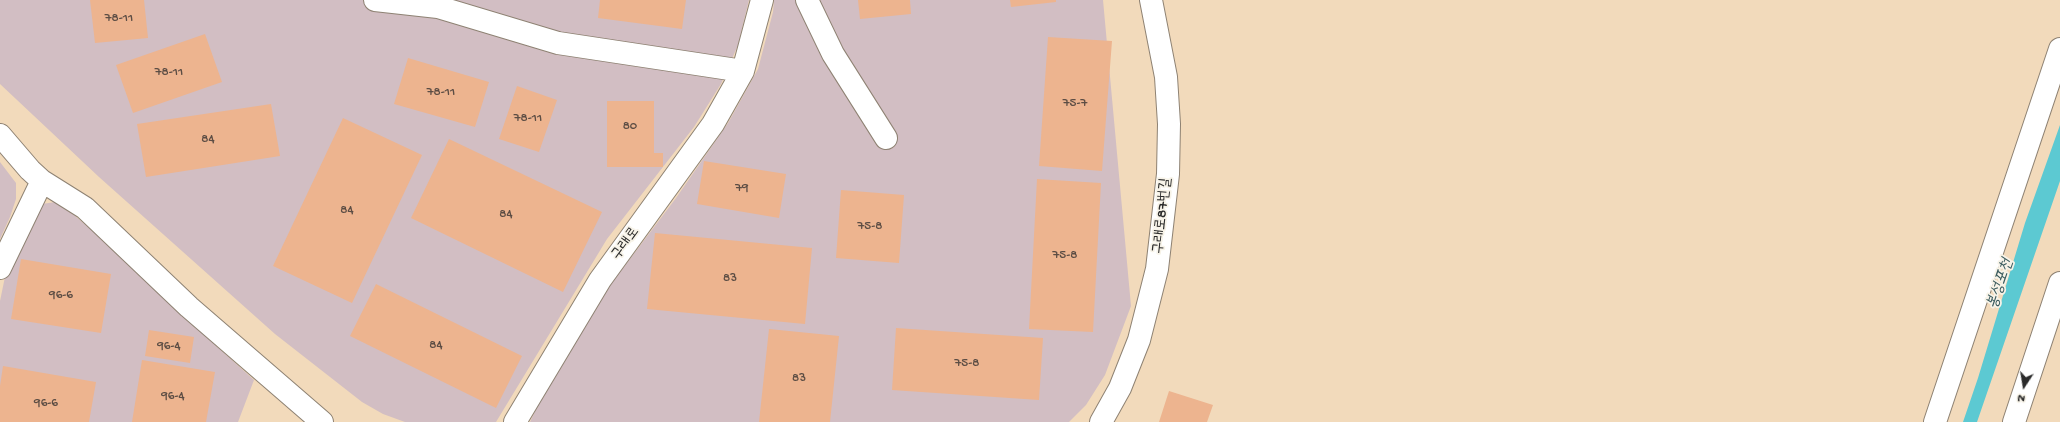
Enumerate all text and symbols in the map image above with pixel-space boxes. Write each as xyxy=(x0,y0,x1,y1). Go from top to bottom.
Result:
house number: 78-11 xyxy=(105,11,133,27)
house number: 78-11 xyxy=(155,65,183,81)
house number: 78-11 xyxy=(427,85,455,101)
house number: 75-7 xyxy=(1063,96,1087,112)
house number: 78-11 xyxy=(514,111,542,127)
house number: 80 xyxy=(623,119,637,135)
house number: 84 xyxy=(201,132,215,148)
street label: 구래로87번길 xyxy=(1150,177,1176,255)
house number: 79 xyxy=(735,181,749,197)
house number: 84 xyxy=(340,203,354,219)
house number: 84 xyxy=(499,207,513,223)
house number: 75-8 xyxy=(858,219,882,235)
street label: 구래로 xyxy=(608,224,644,264)
house number: 75-8 xyxy=(1053,248,1077,264)
water label: 봉성포천 xyxy=(1984,257,2018,311)
house number: 83 xyxy=(723,271,737,287)
house number: 96-6 xyxy=(49,288,73,304)
house number: 84 xyxy=(429,338,443,354)
house number: 96-4 xyxy=(157,339,181,355)
house number: 75-8 xyxy=(955,356,979,372)
north arrow xyxy=(2004,366,2044,406)
house number: 83 xyxy=(792,371,806,387)
house number: 96-4 xyxy=(161,389,185,405)
text: N xyxy=(2017,391,2026,404)
house number: 96-6 xyxy=(34,396,58,412)

